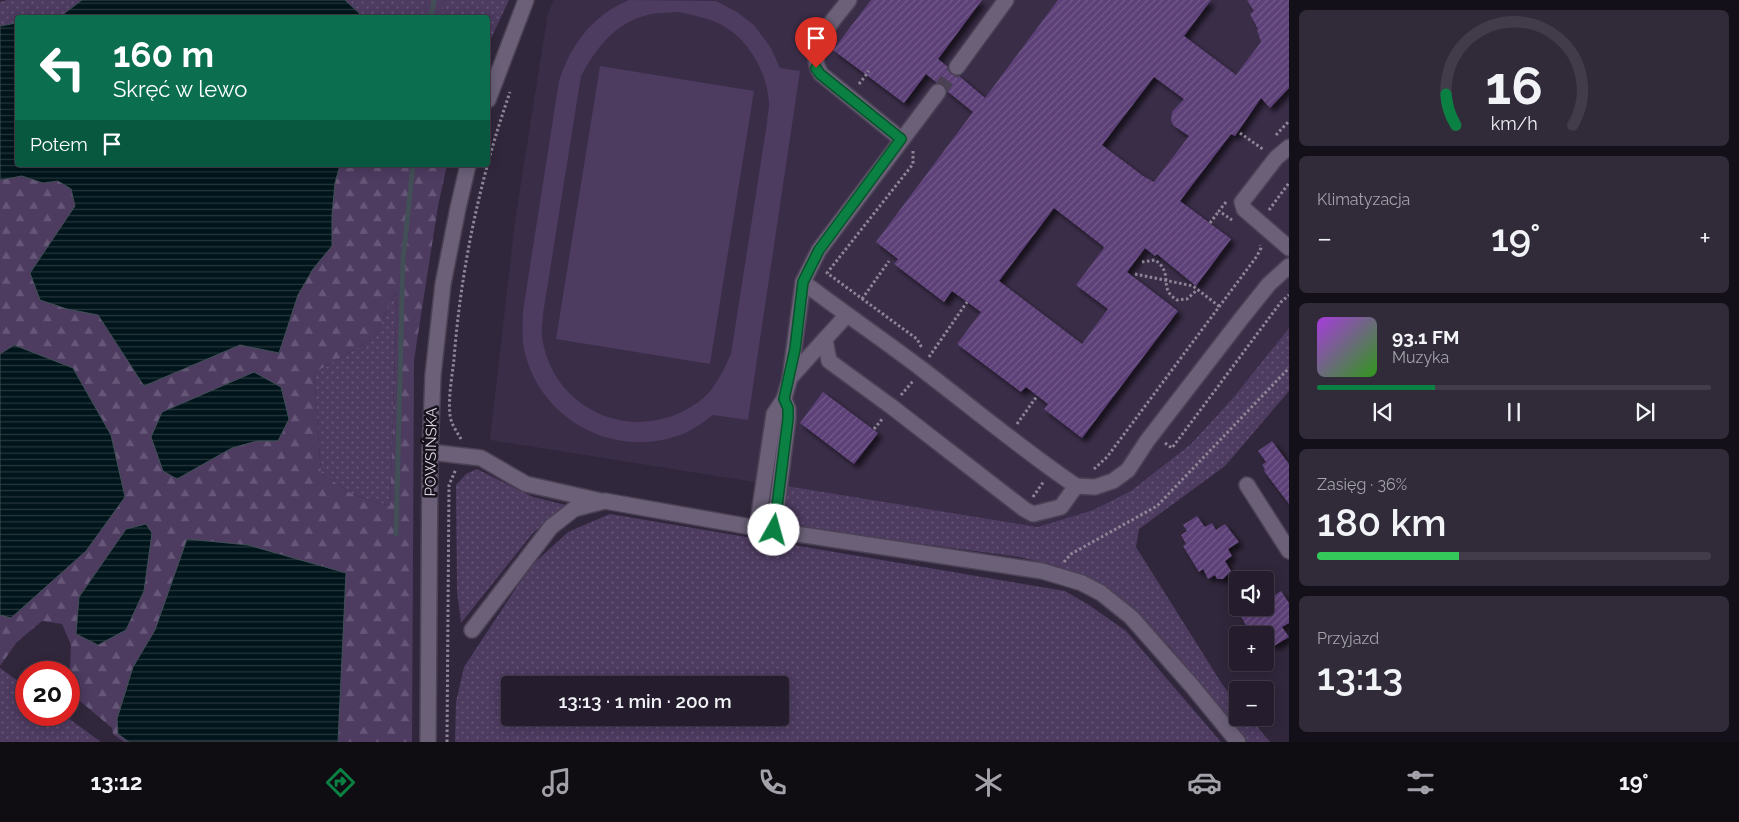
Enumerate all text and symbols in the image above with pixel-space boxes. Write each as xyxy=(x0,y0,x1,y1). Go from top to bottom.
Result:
pin xyxy=(795,17,837,68)
icon: arrive xyxy=(802,24,830,52)
text: 160 m xyxy=(113,34,214,75)
icon: left xyxy=(30,35,95,100)
text: 16 xyxy=(1485,55,1543,116)
text: Skręć w lewo xyxy=(113,76,247,102)
text: km/h xyxy=(1490,113,1538,134)
icon: arrive xyxy=(98,130,126,158)
text: Potem xyxy=(30,133,88,155)
text: Klimatyzacja xyxy=(1317,190,1410,209)
text: 19° xyxy=(1491,215,1541,260)
text: − xyxy=(1317,222,1332,255)
text: + xyxy=(1699,222,1711,255)
text: 93.1 FM xyxy=(1392,326,1459,348)
text: Muzyka xyxy=(1392,348,1449,367)
icon: previous xyxy=(1369,398,1397,426)
icon: pause xyxy=(1500,398,1528,426)
icon: next xyxy=(1631,398,1659,426)
street label: POWSIŃSKA xyxy=(421,407,441,497)
text: Zasięg · 36% xyxy=(1317,475,1407,494)
text: 180 km xyxy=(1317,500,1447,545)
position arrow xyxy=(747,503,799,555)
map controls xyxy=(1229,571,1274,726)
button: sound xyxy=(1229,571,1274,616)
button: + xyxy=(1229,626,1274,671)
text: Przyjazd xyxy=(1317,629,1379,648)
text: 13:13 xyxy=(1317,654,1403,699)
speed limit sign: 20 xyxy=(15,661,80,726)
button: − xyxy=(1229,681,1274,726)
text: 13:13 · 1 min · 200 m xyxy=(558,690,732,712)
icon: directions xyxy=(323,765,358,800)
icon: music xyxy=(539,765,574,800)
icon: phone xyxy=(755,765,790,800)
icon: climate xyxy=(971,765,1006,800)
icon: car xyxy=(1187,765,1222,800)
icon: filters xyxy=(1403,765,1438,800)
text: 13:12 xyxy=(90,769,142,795)
text: 19° xyxy=(1619,769,1648,795)

